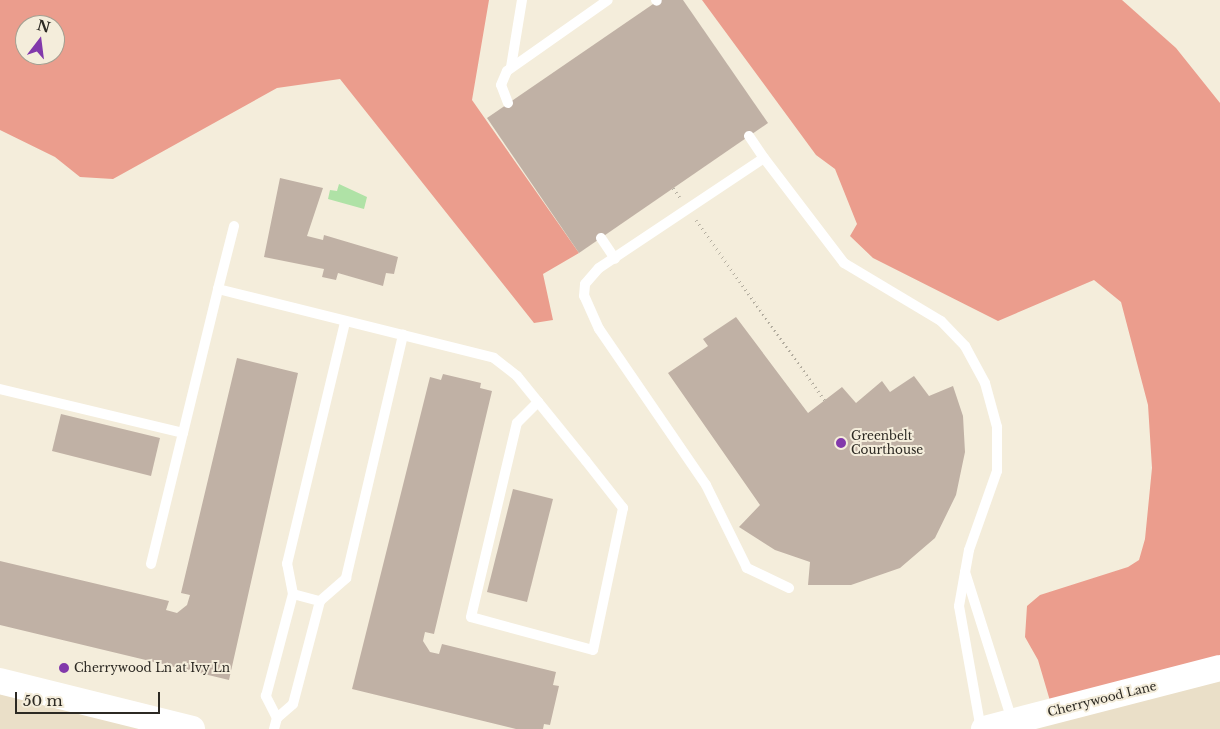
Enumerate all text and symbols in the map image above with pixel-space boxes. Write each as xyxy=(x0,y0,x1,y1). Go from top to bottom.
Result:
north arrow xyxy=(15,15,65,65)
text: N xyxy=(35,16,52,37)
place label: Greenbelt Courthouse xyxy=(851,429,923,457)
marker: Greenbelt Courthouse xyxy=(835,437,847,449)
place label: Cherrywood Ln at Ivy Ln xyxy=(74,661,230,675)
marker: Cherrywood Ln at Ivy Ln xyxy=(58,662,70,674)
street label: Cherrywood Lane xyxy=(1046,679,1158,719)
scale bar xyxy=(18,682,162,714)
text: 50 m xyxy=(23,691,63,710)

